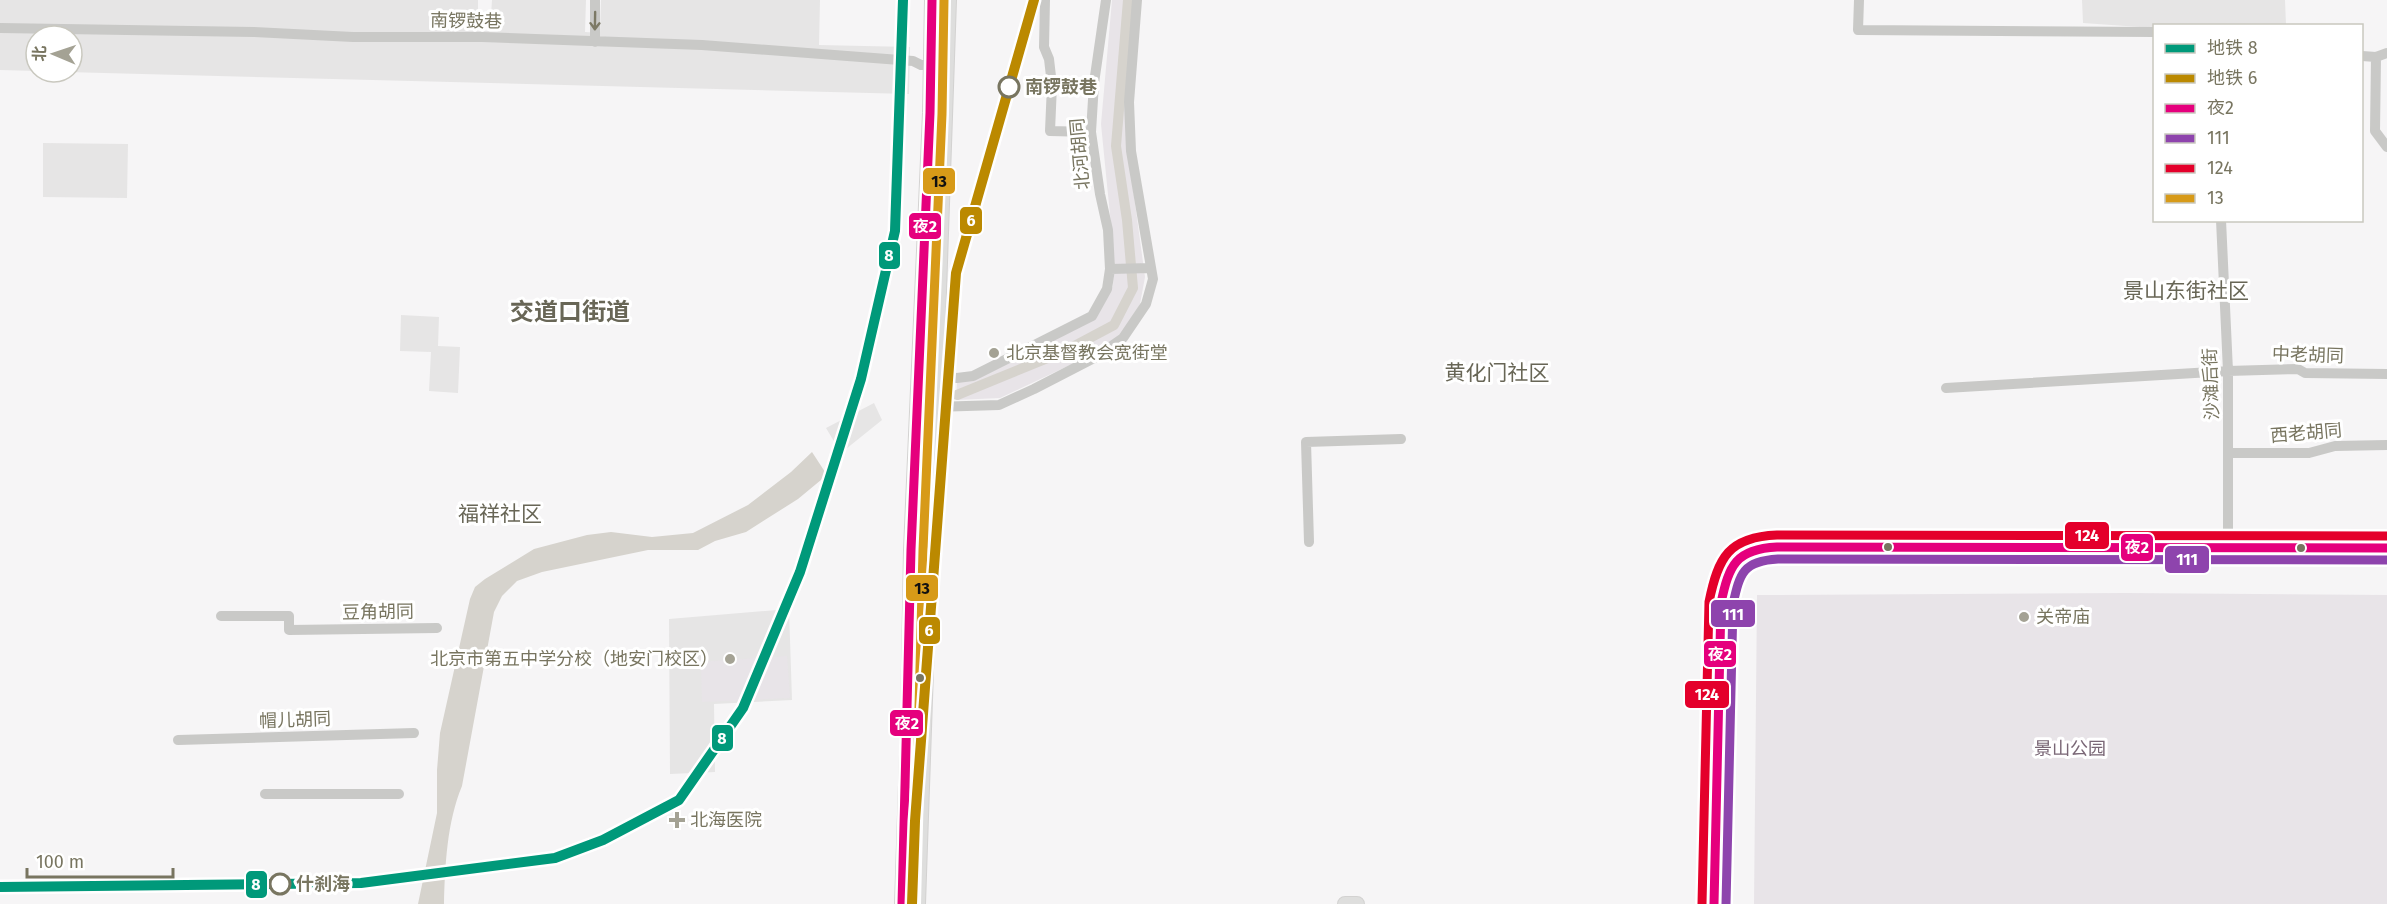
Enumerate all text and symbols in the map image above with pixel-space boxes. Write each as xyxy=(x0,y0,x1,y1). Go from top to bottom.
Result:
street label: 南锣鼓巷 xyxy=(430,9,502,33)
one-way arrow xyxy=(589,11,601,31)
north arrow xyxy=(24,24,84,84)
legend xyxy=(2153,24,2363,222)
text: 地铁 8 xyxy=(2207,37,2258,59)
text: 北 xyxy=(30,45,49,62)
text: 地铁 6 xyxy=(2207,67,2257,89)
marker: 南锣鼓巷 xyxy=(998,76,1020,98)
place label: 南锣鼓巷 xyxy=(1025,76,1097,98)
text: 夜2 xyxy=(2207,97,2234,119)
street label: 北河胡同 xyxy=(1066,117,1094,191)
text: 111 xyxy=(2207,127,2230,149)
text: 124 xyxy=(2207,157,2233,179)
line badge: 13 xyxy=(922,167,956,195)
text: 13 xyxy=(931,172,947,191)
text: 13 xyxy=(2207,187,2224,209)
line badge: 6 xyxy=(959,206,983,235)
text: 6 xyxy=(966,211,976,230)
line badge: 夜2 xyxy=(908,212,942,240)
text: 夜2 xyxy=(913,217,937,236)
line badge: 8 xyxy=(878,241,901,270)
text: 8 xyxy=(884,246,894,265)
district label: 景山东街社区 xyxy=(2123,278,2249,304)
district label: 交道口街道 xyxy=(510,298,630,326)
place label: 北京基督教会宽街堂 xyxy=(1006,342,1168,364)
street label: 中老胡同 xyxy=(2272,343,2344,367)
marker: 北京基督教会宽街堂 xyxy=(987,346,1001,360)
street label: 沙滩后街 xyxy=(2199,348,2223,420)
district label: 黄化门社区 xyxy=(1445,360,1550,386)
street label: 西老胡同 xyxy=(2269,419,2343,447)
district label: 福祥社区 xyxy=(458,501,542,527)
line badge: 124 xyxy=(2064,521,2110,550)
text: 124 xyxy=(2075,526,2099,545)
line badge: 夜2 xyxy=(2120,533,2154,562)
text: 夜2 xyxy=(2125,538,2149,557)
unlabelled marker xyxy=(1882,541,1894,553)
unlabelled marker xyxy=(2295,542,2307,554)
line badge: 111 xyxy=(2164,545,2210,574)
text: 111 xyxy=(2176,550,2198,569)
line badge: 13 xyxy=(905,574,939,602)
text: 13 xyxy=(914,579,930,598)
line badge: 111 xyxy=(1710,599,1756,628)
street label: 豆角胡同 xyxy=(342,600,414,624)
text: 111 xyxy=(1722,605,1744,624)
place label: 关帝庙 xyxy=(2036,606,2090,628)
marker: 关帝庙 xyxy=(2017,610,2031,624)
line badge: 6 xyxy=(918,616,941,645)
text: 6 xyxy=(924,621,934,640)
line badge: 夜2 xyxy=(1703,640,1737,668)
text: 夜2 xyxy=(1708,645,1732,664)
place label: 北京市第五中学分校（地安门校区） xyxy=(430,648,718,670)
marker: 北京市第五中学分校（地安门校区） xyxy=(723,652,737,666)
unlabelled marker xyxy=(914,672,926,684)
line badge: 124 xyxy=(1684,680,1730,709)
text: 124 xyxy=(1695,685,1719,704)
street label: 帽儿胡同 xyxy=(259,708,331,732)
line badge: 夜2 xyxy=(889,709,924,737)
text: 夜2 xyxy=(895,714,919,733)
line badge: 8 xyxy=(711,724,734,752)
text: 8 xyxy=(717,729,727,748)
park label: 景山公园 xyxy=(2034,738,2106,760)
place label: 北海医院 xyxy=(690,809,762,831)
marker: 北海医院 xyxy=(668,811,686,829)
scale bar xyxy=(27,841,172,879)
text: 100 m xyxy=(36,851,84,873)
line badge: 8 xyxy=(245,870,268,899)
marker: 什刹海 xyxy=(269,873,291,895)
place label: 什刹海 xyxy=(296,873,350,895)
text: 8 xyxy=(251,875,261,894)

